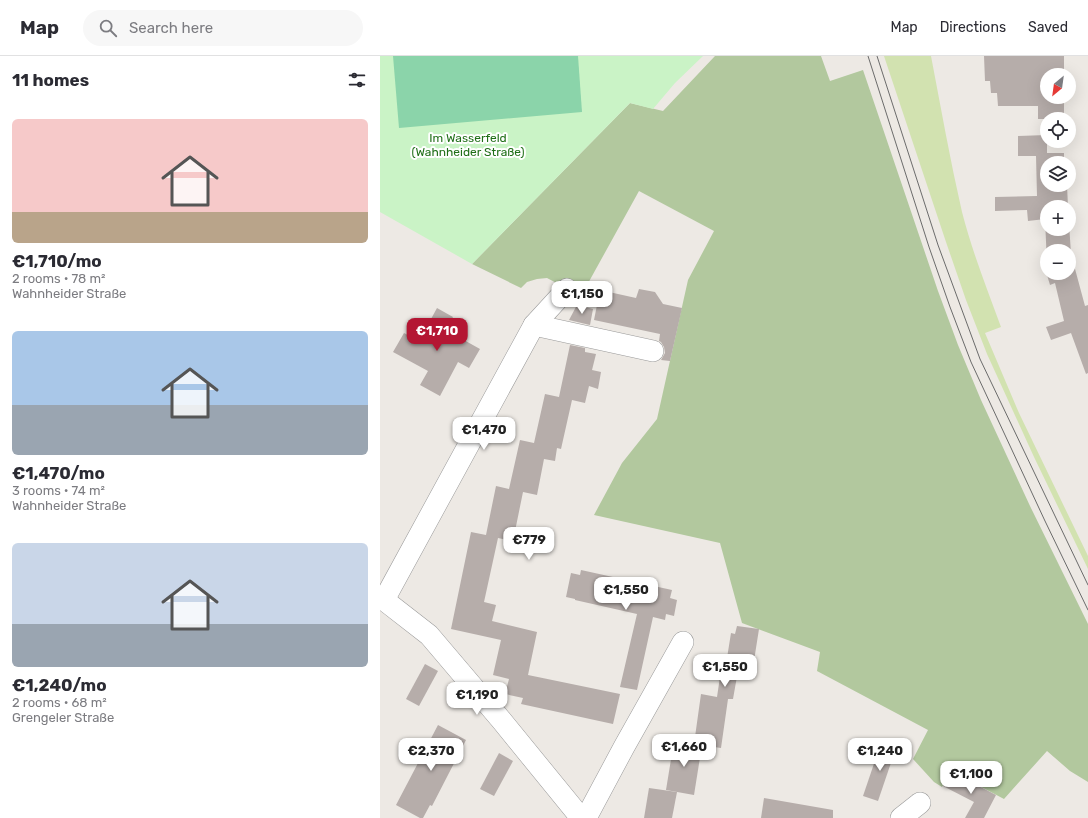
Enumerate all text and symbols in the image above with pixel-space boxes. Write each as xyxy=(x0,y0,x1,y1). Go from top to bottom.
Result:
search box xyxy=(83,10,363,46)
text: Map xyxy=(20,16,59,39)
icon: search xyxy=(97,17,119,39)
text: Search here xyxy=(129,19,213,37)
text: Map xyxy=(891,19,918,36)
text: Directions xyxy=(940,19,1006,36)
text: Saved xyxy=(1028,19,1068,36)
north arrow xyxy=(1040,68,1076,104)
map controls xyxy=(1040,68,1076,280)
icon: filters xyxy=(346,69,368,91)
text: 11 homes xyxy=(12,70,89,90)
button: locate xyxy=(1040,112,1076,148)
park label: Im Wasserfeld (Wahnheider Straße) xyxy=(411,131,525,159)
icon: home xyxy=(154,145,226,217)
button: layers xyxy=(1040,156,1076,192)
button: + xyxy=(1040,200,1076,236)
button: − xyxy=(1040,244,1076,280)
text: €1,710/mo xyxy=(12,251,102,271)
text: 2 rooms · 78 m² xyxy=(12,271,106,286)
pin: €1,150 xyxy=(549,281,615,315)
text: Wahnheider Straße xyxy=(12,286,126,301)
text: €1,150 xyxy=(560,286,604,301)
pin: €1,710 xyxy=(404,318,470,352)
text: €1,710 xyxy=(416,323,458,338)
icon: home xyxy=(154,357,226,429)
pin: €1,470 xyxy=(451,417,517,451)
text: €1,470 xyxy=(461,422,507,437)
text: €1,470/mo xyxy=(12,463,105,483)
text: 3 rooms · 74 m² xyxy=(12,483,105,498)
text: Wahnheider Straße xyxy=(12,498,126,513)
pin: €779 xyxy=(505,527,553,561)
text: €779 xyxy=(512,532,546,547)
icon: home xyxy=(154,569,226,641)
pin: €1,550 xyxy=(593,577,659,611)
text: €1,550 xyxy=(603,582,649,597)
pin: €1,550 xyxy=(692,654,758,688)
text: €1,550 xyxy=(702,659,748,674)
text: €1,240/mo xyxy=(12,675,107,695)
pin: €1,190 xyxy=(444,682,510,716)
text: €1,190 xyxy=(455,687,499,702)
text: 2 rooms · 68 m² xyxy=(12,695,107,710)
text: Grengeler Straße xyxy=(12,710,114,725)
pin: €1,660 xyxy=(651,734,717,768)
pin: €2,370 xyxy=(398,738,464,772)
pin: €1,240 xyxy=(847,738,913,772)
text: €1,660 xyxy=(661,739,707,754)
text: €2,370 xyxy=(407,743,455,758)
text: €1,240 xyxy=(857,743,903,758)
pin: €1,100 xyxy=(938,761,1004,795)
text: €1,100 xyxy=(949,766,993,781)

